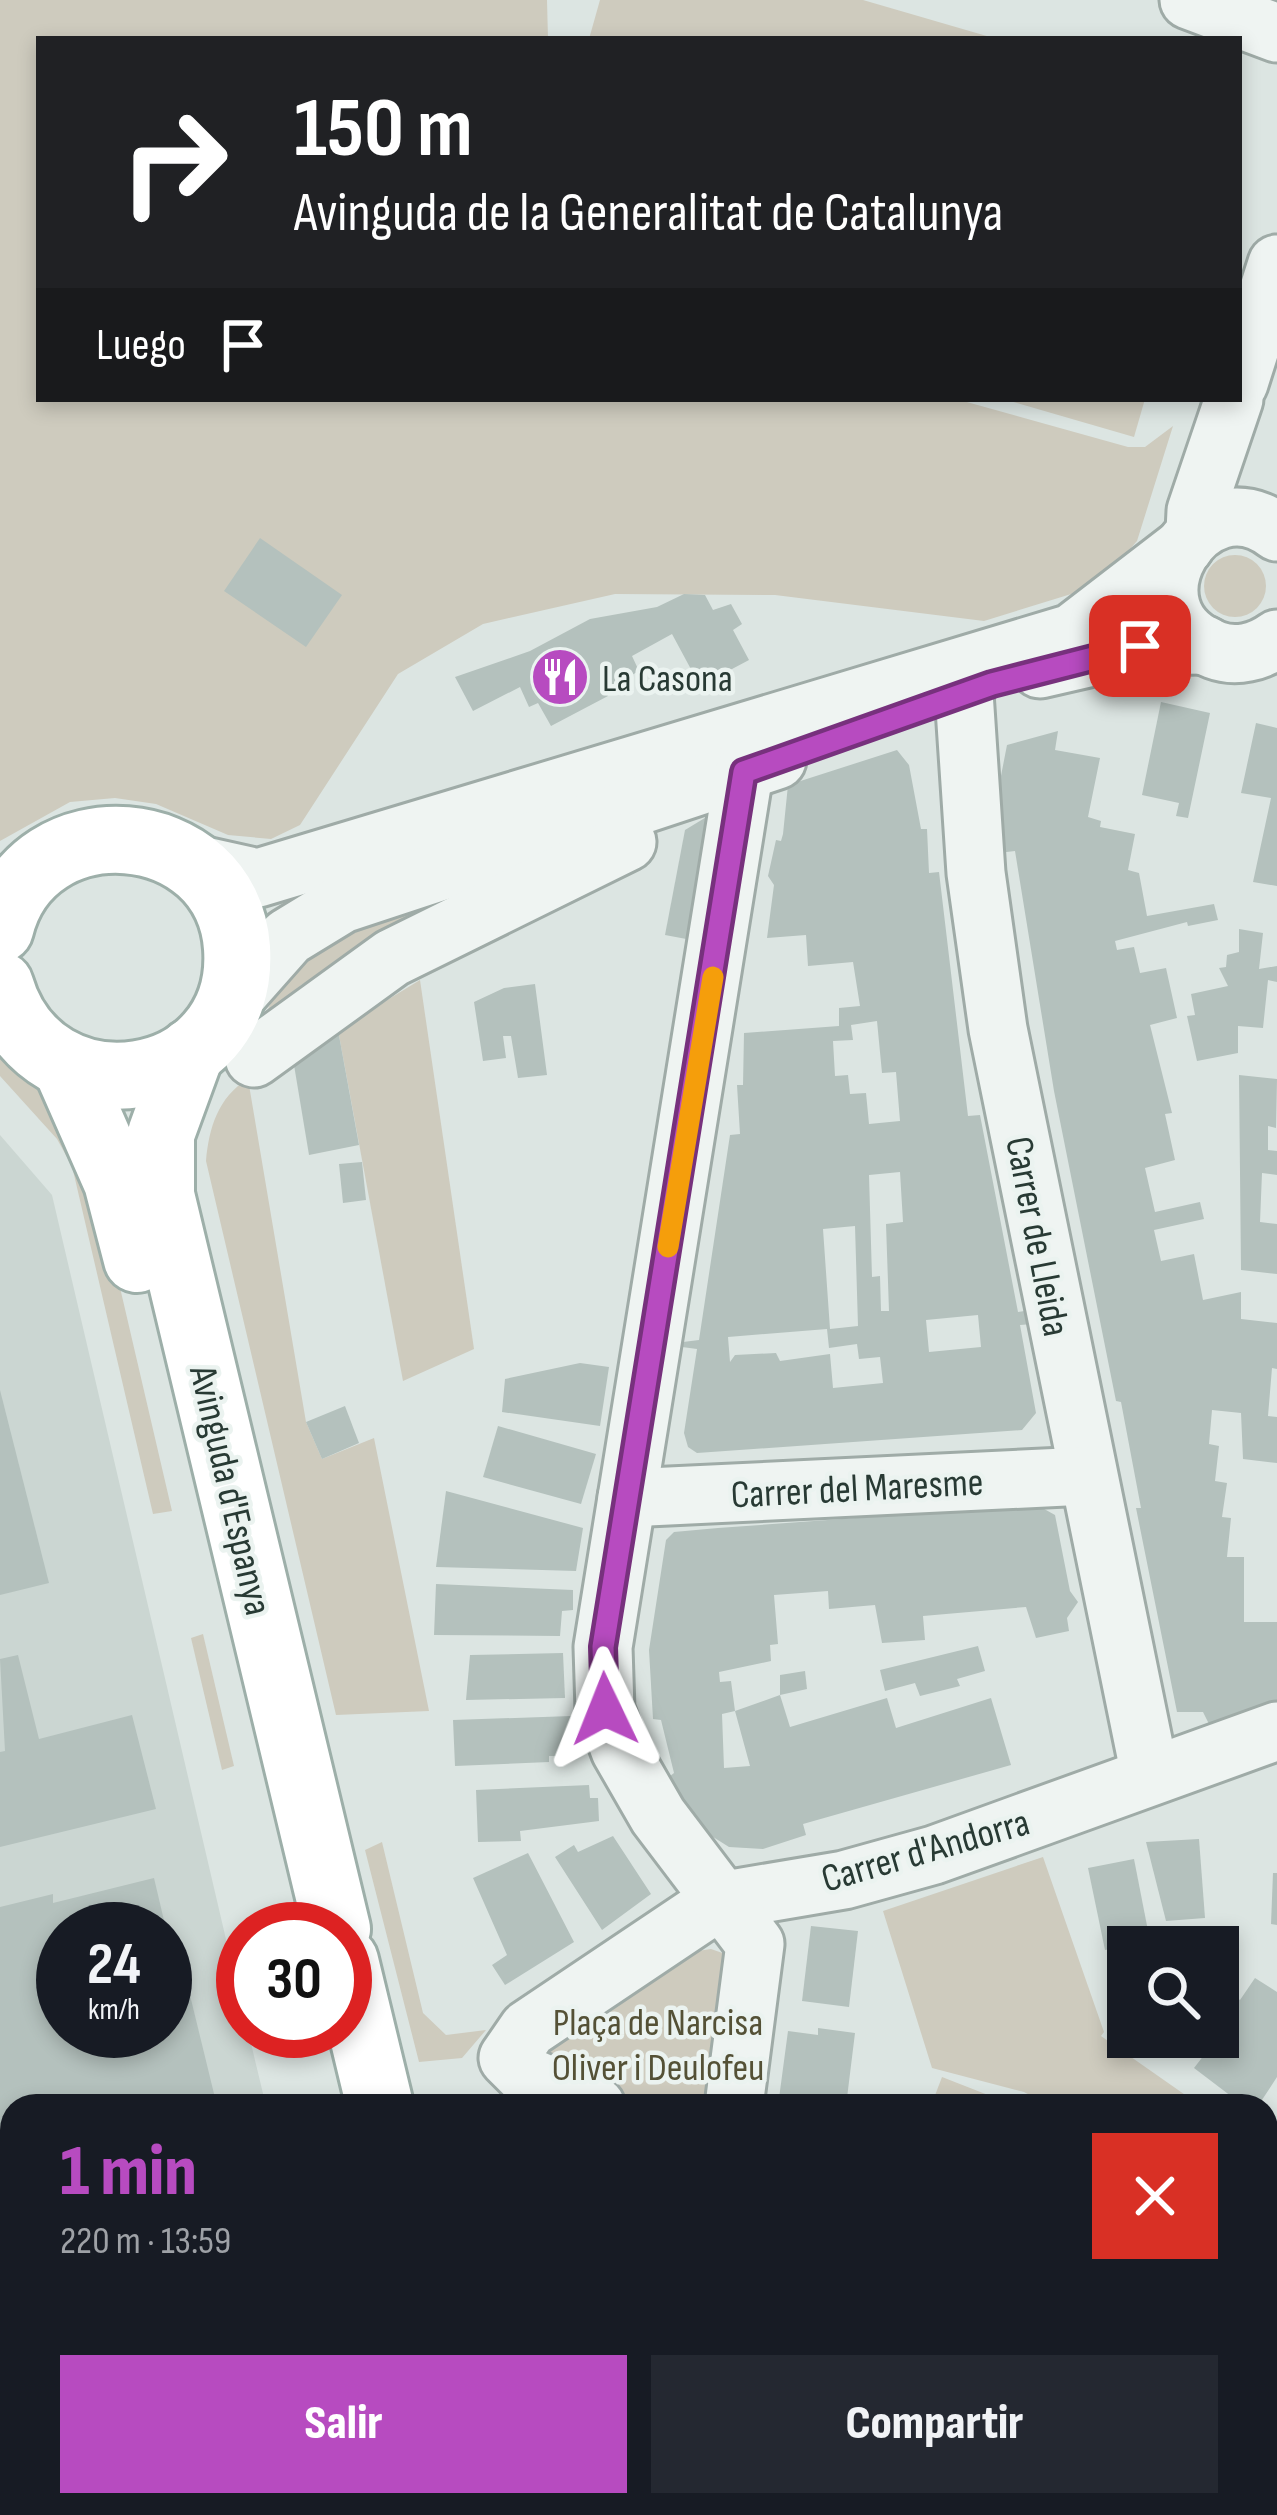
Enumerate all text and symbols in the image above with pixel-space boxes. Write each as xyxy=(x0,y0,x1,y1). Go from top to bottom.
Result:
text: 150 m xyxy=(294,79,473,180)
icon: right xyxy=(96,84,252,240)
text: Avinguda de la Generalitat de Catalunya xyxy=(294,181,1003,246)
icon: arrive xyxy=(210,312,276,378)
text: Luego xyxy=(96,318,186,373)
pin xyxy=(1089,595,1191,697)
icon: arrive xyxy=(1107,613,1173,679)
restaurant icon: La Casona xyxy=(529,646,591,708)
place label: La Casona xyxy=(602,656,733,703)
street label: Carrer de Lleida xyxy=(994,1133,1079,1340)
street label: Avinguda d'Espanya xyxy=(178,1360,281,1620)
street label: Carrer del Maresme xyxy=(730,1459,985,1520)
position arrow xyxy=(542,1646,668,1772)
street label: Carrer d'Andorra xyxy=(816,1799,1035,1903)
speed limit sign: 30 xyxy=(216,1902,372,2058)
map controls xyxy=(1107,1926,1239,2058)
button: search xyxy=(1107,1926,1239,2058)
text: 24 xyxy=(87,1929,141,2001)
text: km/h xyxy=(88,1992,140,2028)
park label: Plaça de Narcisa Oliver i Deulofeu xyxy=(552,2000,764,2092)
text: 1 min xyxy=(60,2129,197,2216)
button: close xyxy=(1092,2133,1218,2259)
text: 220 m · 13:59 xyxy=(60,2218,231,2265)
button: Salir xyxy=(60,2355,627,2493)
button: Compartir xyxy=(651,2355,1218,2493)

